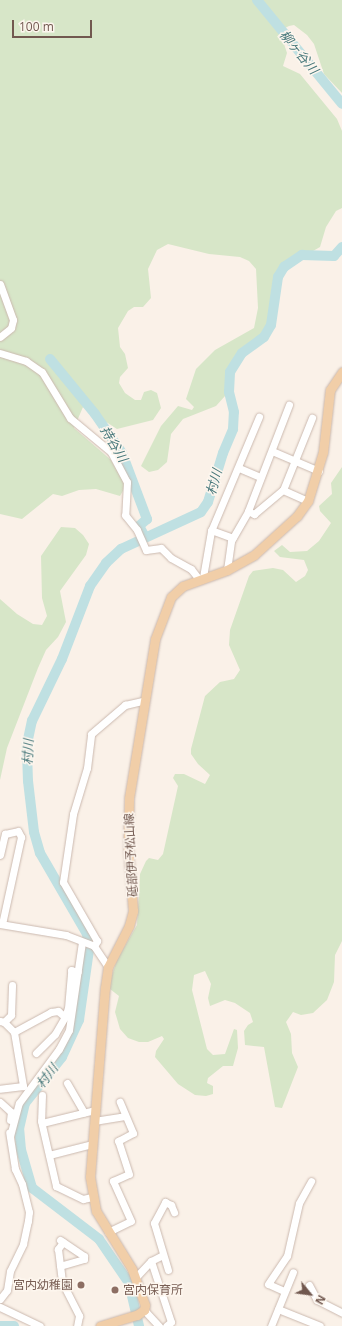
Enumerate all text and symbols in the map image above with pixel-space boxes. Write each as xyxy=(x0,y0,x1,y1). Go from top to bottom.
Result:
scale bar xyxy=(14,12,94,38)
text: 100 m xyxy=(19,18,54,35)
water label: 柳ヶ谷川 xyxy=(277,27,321,77)
water label: 持谷川 xyxy=(97,423,131,465)
water label: 村川 xyxy=(203,467,225,497)
water label: 村川 xyxy=(20,739,36,765)
street label: 砥部伊予松山線 xyxy=(122,813,140,897)
water label: 村川 xyxy=(33,1061,61,1091)
north arrow xyxy=(290,1274,330,1314)
place label: 宮内幼稚園 xyxy=(13,1278,73,1292)
marker: 宮内幼稚園 xyxy=(76,1280,86,1290)
place label: 宮内保育所 xyxy=(123,1283,183,1297)
marker: 宮内保育所 xyxy=(110,1285,120,1295)
text: N xyxy=(312,1293,330,1308)

